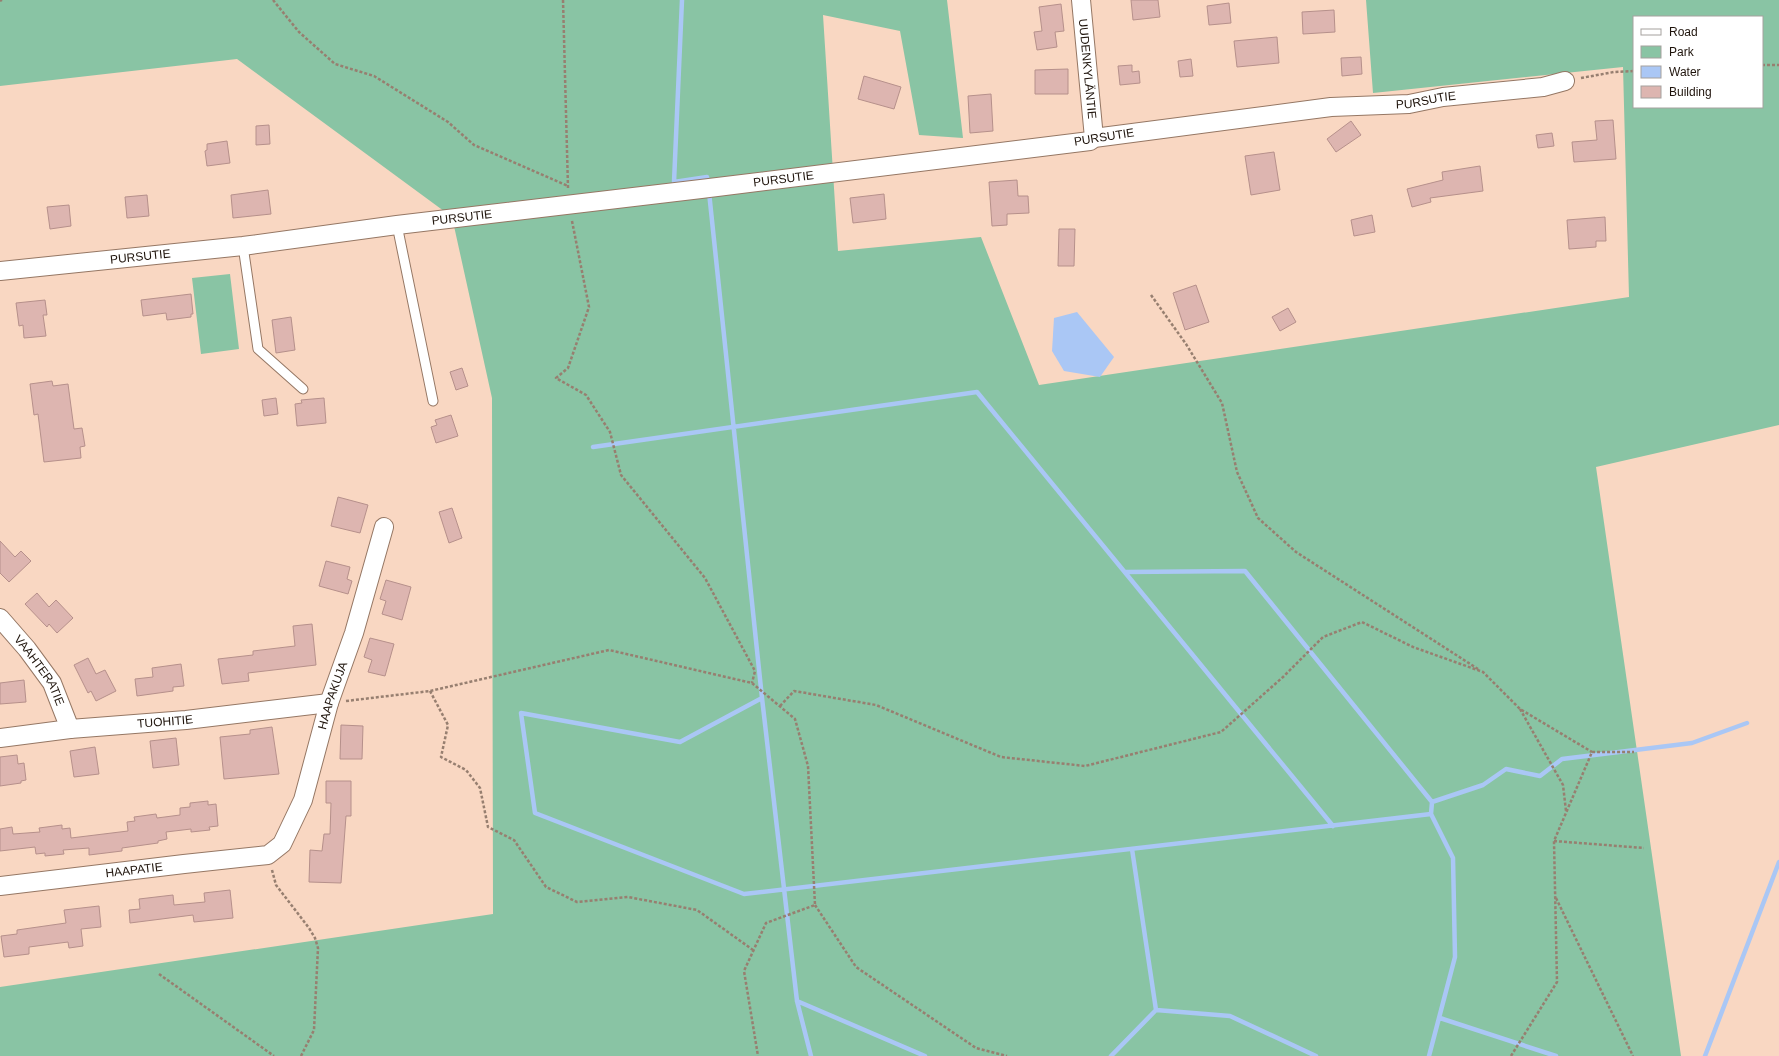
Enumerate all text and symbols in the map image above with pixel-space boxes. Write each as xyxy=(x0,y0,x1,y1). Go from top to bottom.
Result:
legend xyxy=(1633,16,1763,108)
street label: UUDENKYLÄNTIE xyxy=(1076,18,1099,120)
text: Road xyxy=(1669,25,1698,39)
text: Park xyxy=(1669,45,1695,59)
text: Water xyxy=(1669,65,1701,79)
text: Building xyxy=(1669,85,1712,99)
street label: PURSUTIE xyxy=(1396,89,1456,112)
street label: PURSUTIE xyxy=(1073,125,1135,149)
street label: PURSUTIE xyxy=(753,168,815,189)
street label: PURSUTIE xyxy=(431,207,493,228)
street label: PURSUTIE xyxy=(109,246,171,267)
street label: VAAHTERATIE xyxy=(11,632,67,707)
street label: HAAPAKUJA xyxy=(315,660,350,731)
street label: TUOHITIE xyxy=(137,712,194,731)
street label: HAAPATIE xyxy=(105,860,164,880)

